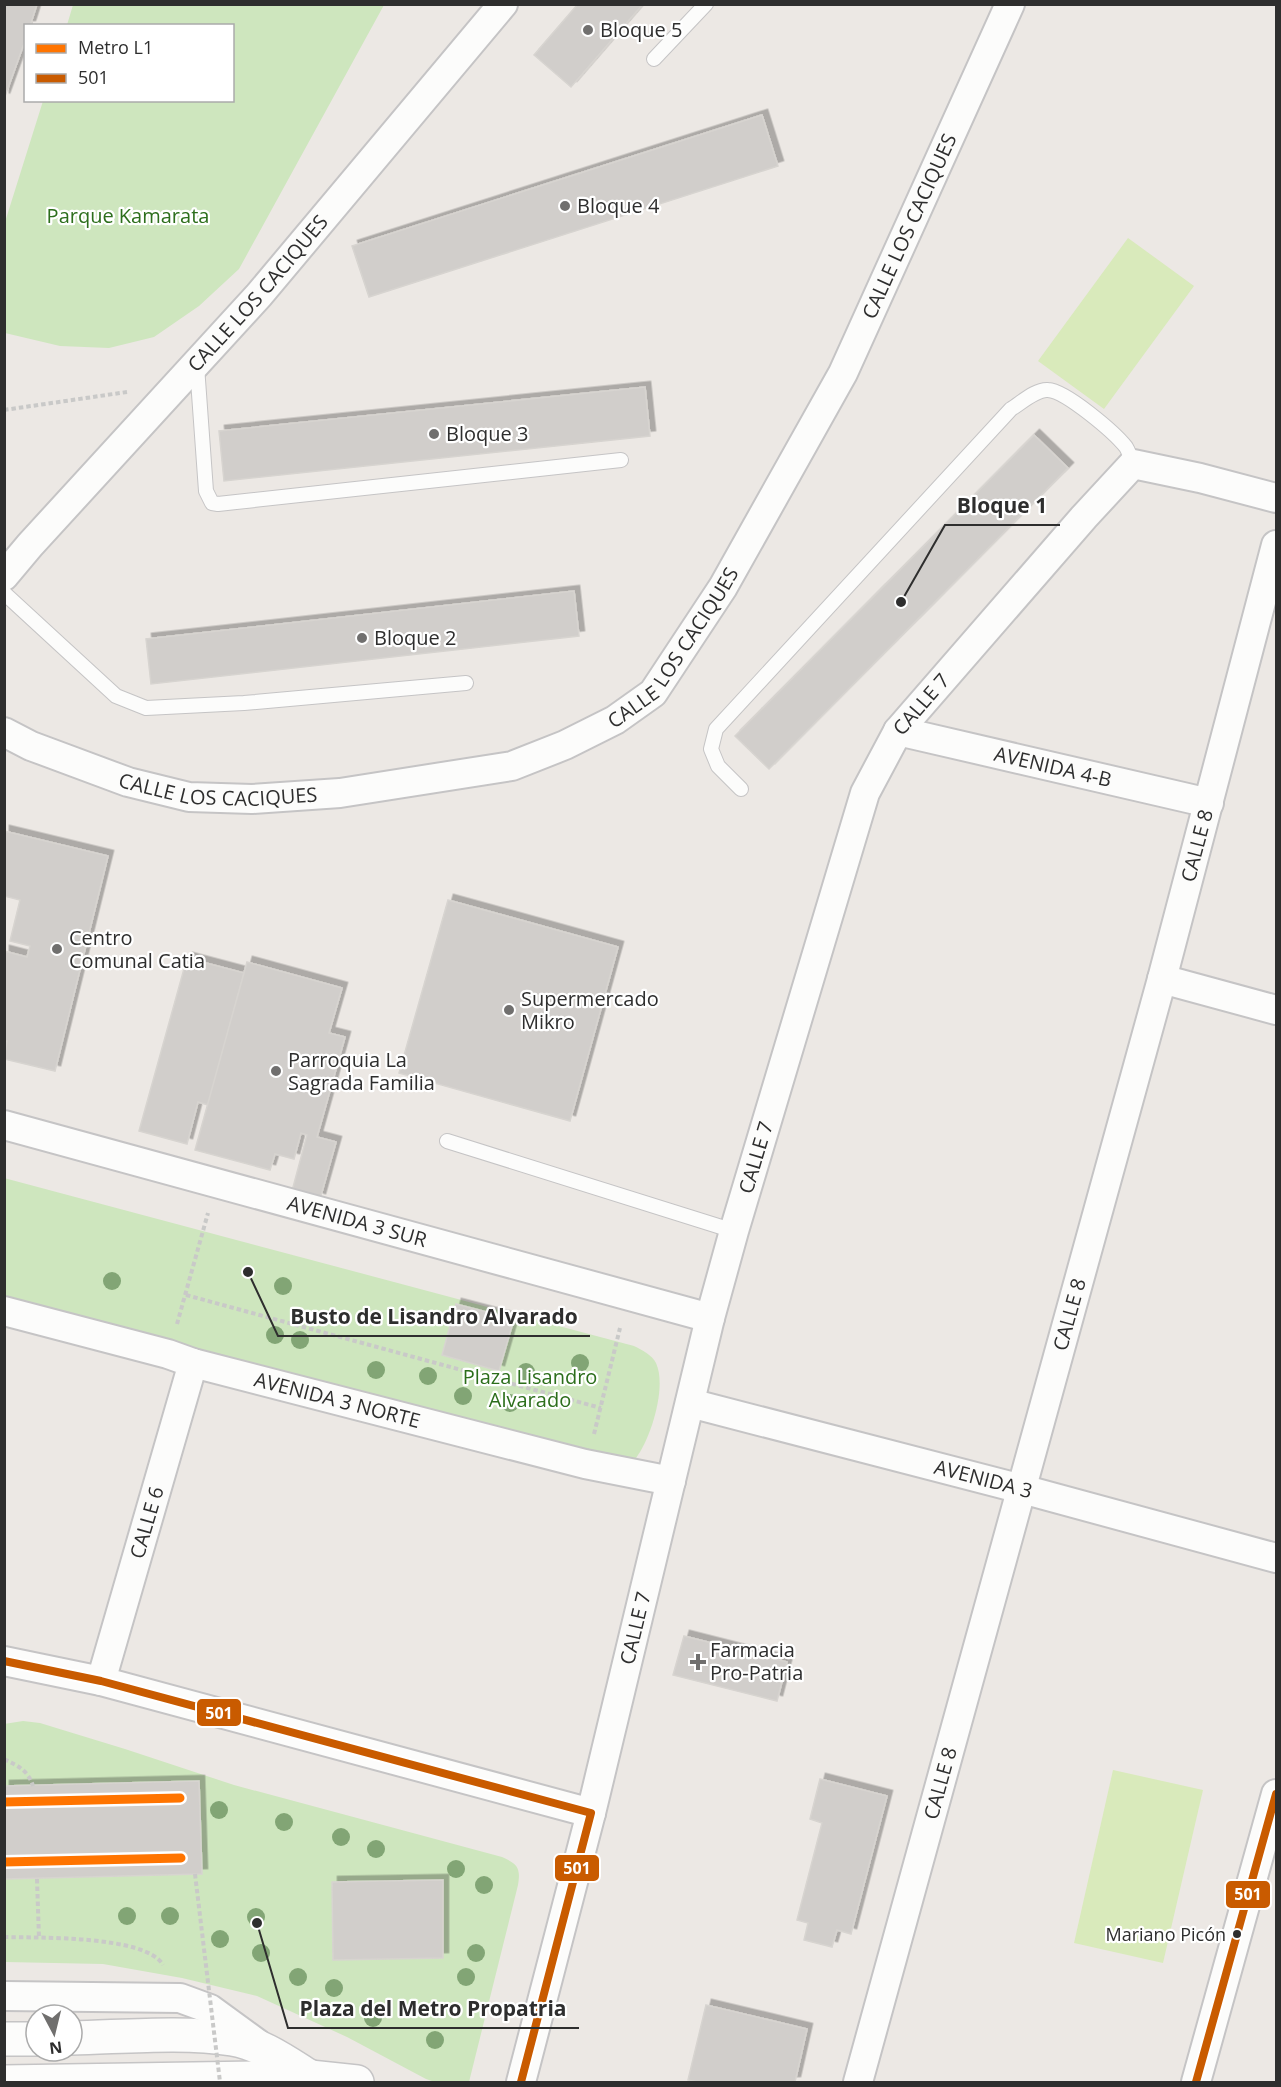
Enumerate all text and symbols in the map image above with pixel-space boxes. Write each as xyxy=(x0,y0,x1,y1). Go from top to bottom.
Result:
place label: Bloque 5 xyxy=(600,16,682,43)
marker: Bloque 5 xyxy=(581,23,595,37)
legend xyxy=(24,24,234,102)
text: Metro L1 xyxy=(78,35,153,59)
text: 501 xyxy=(78,65,109,89)
street label: CALLE LOS CACIQUES xyxy=(855,129,963,323)
place label: Bloque 4 xyxy=(577,192,660,219)
marker: Bloque 4 xyxy=(558,199,572,213)
park label: Parque Kamarata xyxy=(47,202,209,229)
street label: CALLE LOS CACIQUES xyxy=(181,209,334,377)
place label: Bloque 3 xyxy=(446,420,528,447)
marker: Bloque 3 xyxy=(427,427,441,441)
callout: Bloque 1 xyxy=(945,486,1060,525)
text: Bloque 1 xyxy=(957,491,1047,519)
street label: CALLE LOS CACIQUES xyxy=(602,562,744,734)
place label: Bloque 2 xyxy=(374,624,456,651)
marker: Bloque 2 xyxy=(355,631,369,645)
street label: CALLE 7 xyxy=(886,667,955,741)
street label: AVENIDA 4-B xyxy=(992,740,1114,793)
street label: CALLE LOS CACIQUES xyxy=(115,766,318,812)
street label: CALLE 8 xyxy=(1174,806,1219,885)
place label: Centro Comunal Catia xyxy=(69,924,205,974)
marker: Centro Comunal Catia xyxy=(50,942,64,956)
place label: Supermercado Mikro xyxy=(521,985,659,1035)
marker: Supermercado Mikro xyxy=(502,1003,516,1017)
place label: Parroquia La Sagrada Familia xyxy=(288,1046,435,1096)
marker: Parroquia La Sagrada Familia xyxy=(269,1064,283,1078)
street label: CALLE 7 xyxy=(732,1118,779,1197)
street label: AVENIDA 3 SUR xyxy=(285,1189,430,1253)
street label: CALLE 8 xyxy=(1046,1275,1092,1354)
callout: Busto de Lisandro Alvarado xyxy=(278,1297,590,1336)
text: Busto de Lisandro Alvarado xyxy=(290,1302,578,1330)
park label: Plaza Lisandro Alvarado xyxy=(463,1363,597,1413)
street label: AVENIDA 3 NORTE xyxy=(251,1365,423,1434)
street label: AVENIDA 3 xyxy=(932,1453,1035,1504)
street label: CALLE 6 xyxy=(123,1483,170,1562)
street label: CALLE 7 xyxy=(613,1589,657,1667)
place label: Farmacia Pro-Patria xyxy=(710,1636,803,1686)
marker: Farmacia Pro-Patria xyxy=(691,1655,705,1669)
line badge: 501 xyxy=(196,1698,242,1727)
text: 501 xyxy=(205,1702,233,1724)
street label: CALLE 8 xyxy=(917,1744,963,1822)
line badge: 501 xyxy=(554,1854,600,1882)
text: 501 xyxy=(563,1857,591,1879)
line badge: 501 xyxy=(1225,1880,1271,1909)
text: 501 xyxy=(1234,1883,1262,1905)
place label: Mariano Picón xyxy=(1106,1922,1226,1946)
marker: Mariano Picón xyxy=(1231,1928,1243,1940)
callout: Plaza del Metro Propatria xyxy=(288,1989,579,2028)
text: Plaza del Metro Propatria xyxy=(300,1994,566,2022)
north arrow xyxy=(24,2003,84,2063)
text: N xyxy=(48,2036,64,2060)

